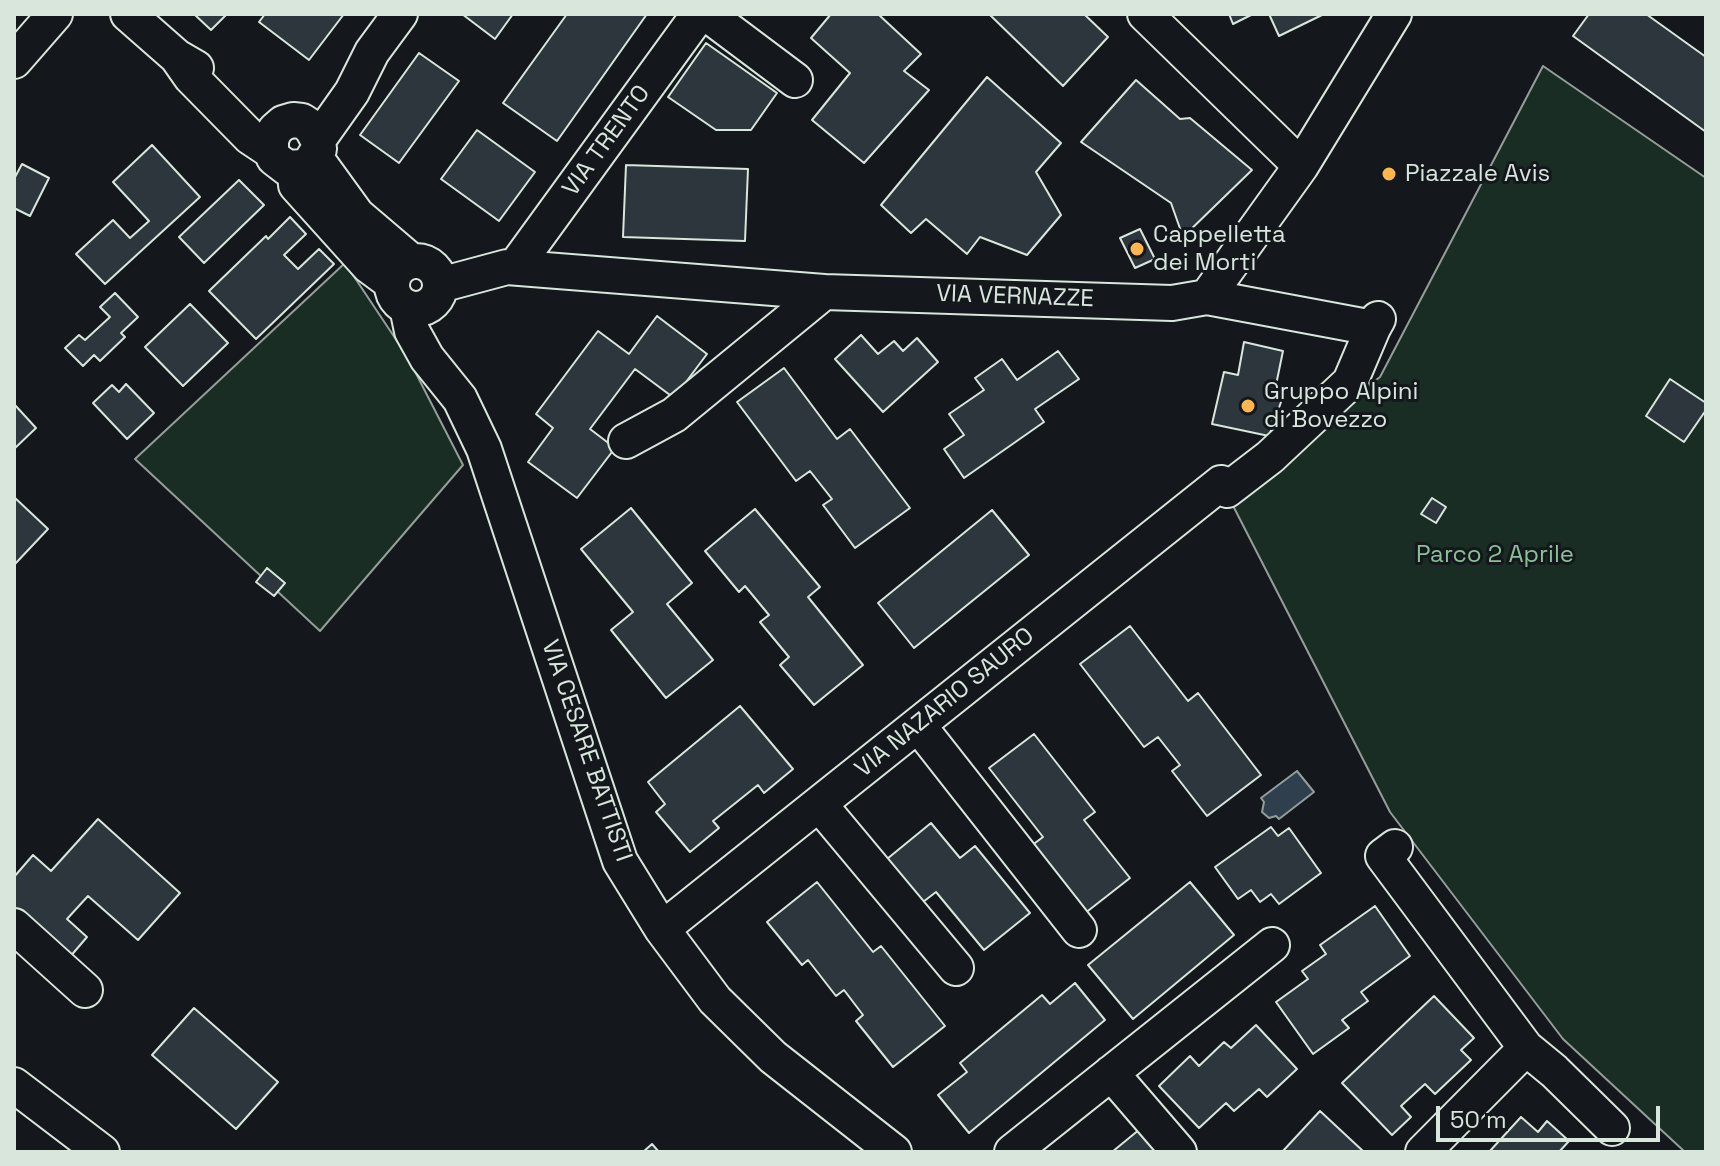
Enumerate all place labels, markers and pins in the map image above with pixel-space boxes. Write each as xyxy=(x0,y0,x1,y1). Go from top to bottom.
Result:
place label: Piazzale Avis xyxy=(1405,160,1550,188)
marker: Piazzale Avis xyxy=(1380,165,1398,183)
place label: Cappelletta dei Morti xyxy=(1153,221,1286,277)
marker: Cappelletta dei Morti xyxy=(1128,240,1146,258)
place label: Gruppo Alpini di Bovezzo xyxy=(1264,378,1418,434)
marker: Gruppo Alpini di Bovezzo xyxy=(1239,397,1257,415)

